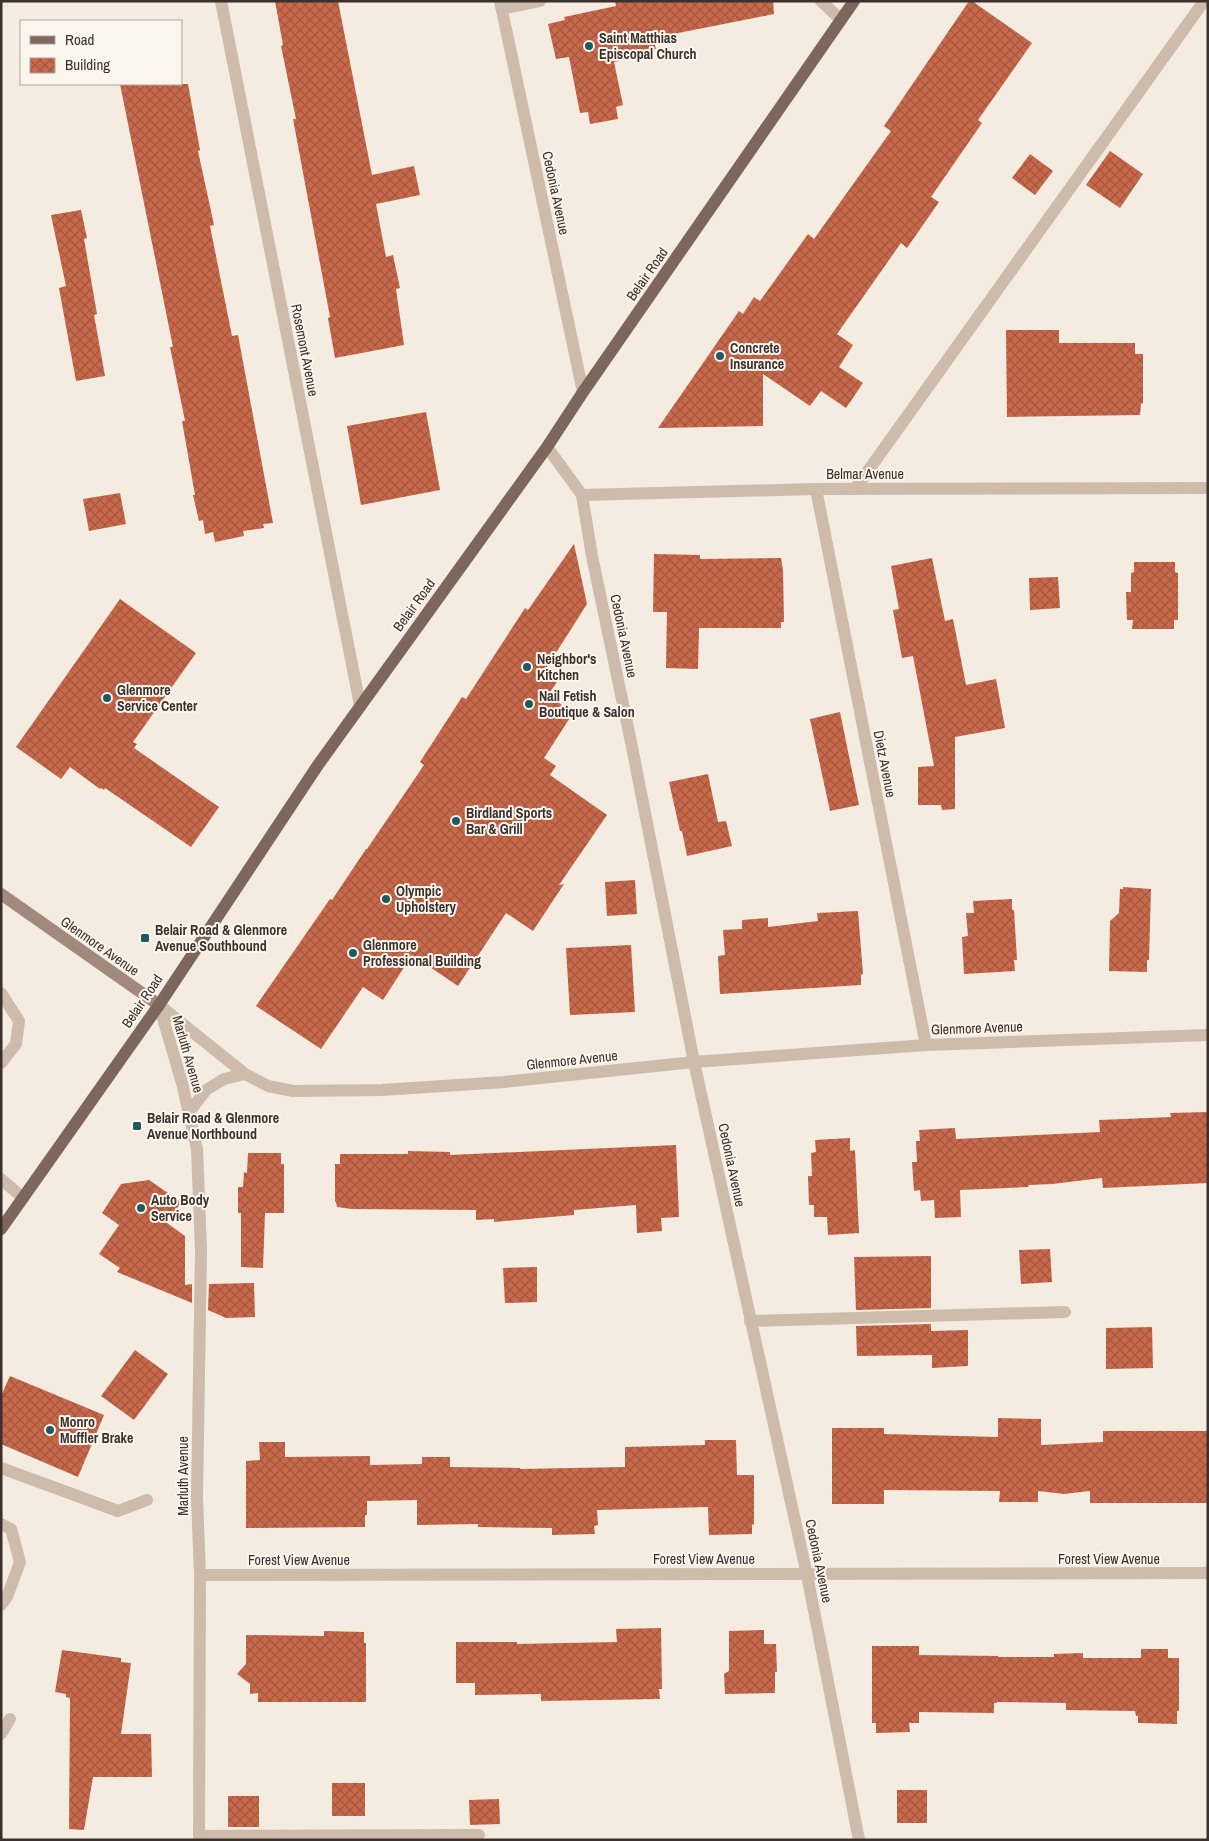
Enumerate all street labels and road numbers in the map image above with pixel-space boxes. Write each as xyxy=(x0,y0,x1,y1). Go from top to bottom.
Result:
street label: Cedonia Avenue xyxy=(538,150,574,236)
street label: Belair Road xyxy=(622,244,672,304)
street label: Rosemont Avenue xyxy=(287,302,323,398)
street label: Belmar Avenue xyxy=(826,465,904,483)
street label: Belair Road xyxy=(389,575,439,635)
street label: Cedonia Avenue xyxy=(606,593,642,679)
street label: Dietz Avenue xyxy=(870,729,900,799)
street label: Glenmore Avenue xyxy=(57,912,143,980)
street label: Belair Road xyxy=(118,971,166,1031)
street label: Marluth Avenue xyxy=(168,1013,208,1095)
street label: Glenmore Avenue xyxy=(931,1017,1023,1039)
street label: Glenmore Avenue xyxy=(525,1046,619,1074)
street label: Cedonia Avenue xyxy=(714,1122,750,1208)
street label: Marluth Avenue xyxy=(174,1436,192,1516)
street label: Cedonia Avenue xyxy=(801,1518,837,1604)
street label: Forest View Avenue xyxy=(653,1550,755,1568)
street label: Forest View Avenue xyxy=(1058,1550,1160,1568)
street label: Forest View Avenue xyxy=(248,1551,350,1569)

